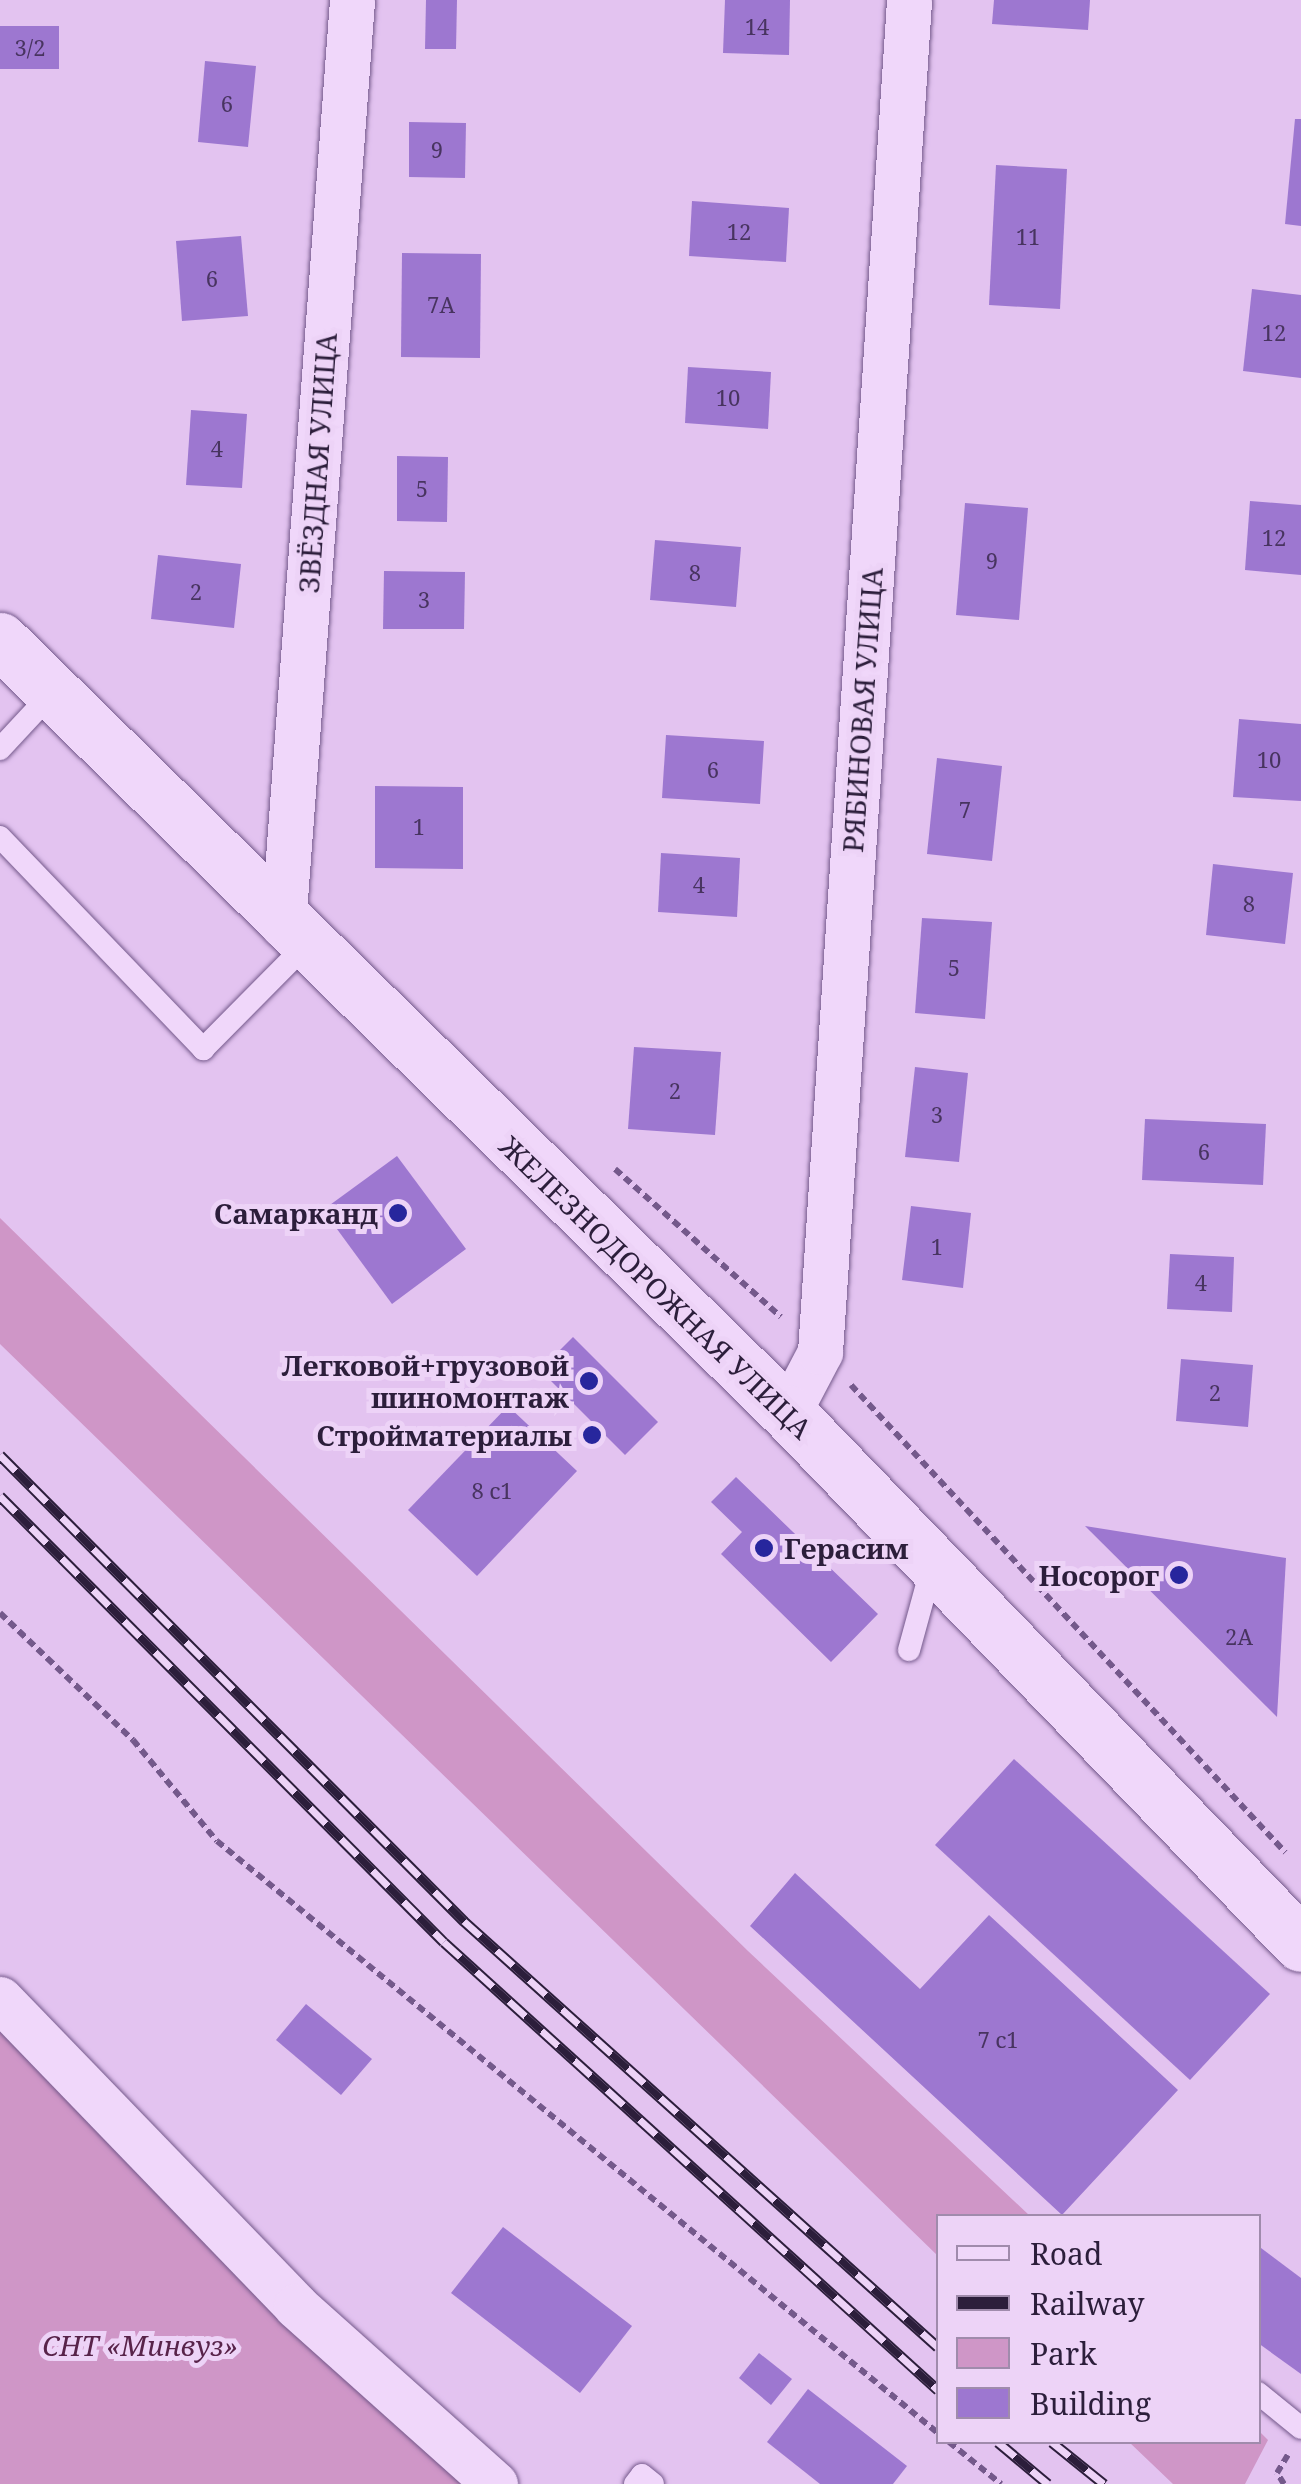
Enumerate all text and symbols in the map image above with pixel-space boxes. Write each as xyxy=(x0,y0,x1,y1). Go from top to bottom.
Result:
house number: 14 xyxy=(745,14,769,40)
house number: 3/2 xyxy=(15,35,45,61)
house number: 6 xyxy=(221,91,233,117)
house number: 9 xyxy=(431,137,443,163)
house number: 12 xyxy=(727,219,751,245)
house number: 11 xyxy=(1016,224,1040,250)
house number: 6 xyxy=(206,266,218,292)
house number: 7А xyxy=(427,292,455,318)
house number: 12 xyxy=(1262,320,1286,346)
street label: ЗВЁЗДНАЯ УЛИЦА xyxy=(291,332,343,594)
house number: 10 xyxy=(716,385,740,411)
house number: 4 xyxy=(211,436,223,462)
house number: 5 xyxy=(416,476,428,502)
house number: 12 xyxy=(1262,525,1286,551)
house number: 9 xyxy=(986,548,998,574)
house number: 8 xyxy=(689,560,701,586)
street label: РЯБИНОВАЯ УЛИЦА xyxy=(835,566,889,854)
house number: 2 xyxy=(190,579,202,605)
house number: 3 xyxy=(418,587,430,613)
house number: 10 xyxy=(1257,747,1281,773)
house number: 6 xyxy=(707,757,719,783)
house number: 7 xyxy=(959,797,971,823)
house number: 1 xyxy=(413,814,425,840)
house number: 4 xyxy=(693,872,705,898)
house number: 8 xyxy=(1243,891,1255,917)
house number: 5 xyxy=(948,955,960,981)
house number: 2 xyxy=(669,1078,681,1104)
house number: 3 xyxy=(931,1102,943,1128)
street label: ЖЕЛЕЗНОДОРОЖНАЯ УЛИЦА xyxy=(493,1129,819,1445)
house number: 6 xyxy=(1198,1139,1210,1165)
place label: Самарканд xyxy=(214,1196,378,1230)
marker: Самарканд xyxy=(387,1202,409,1224)
house number: 1 xyxy=(931,1234,943,1260)
house number: 4 xyxy=(1195,1270,1207,1296)
place label: Легковой+грузовой шиномонтаж xyxy=(282,1348,569,1414)
marker: Легковой+грузовой шиномонтаж xyxy=(578,1370,600,1392)
house number: 2 xyxy=(1209,1380,1221,1406)
place label: Стройматериалы xyxy=(316,1418,572,1452)
marker: Стройматериалы xyxy=(581,1424,603,1446)
house number: 8 с1 xyxy=(471,1478,513,1504)
place label: Герасим xyxy=(784,1531,909,1565)
marker: Герасим xyxy=(753,1537,775,1559)
place label: Носорог xyxy=(1039,1558,1159,1592)
marker: Носорог xyxy=(1168,1564,1190,1586)
house number: 2А xyxy=(1225,1624,1253,1650)
house number: 7 с1 xyxy=(977,2027,1019,2053)
legend xyxy=(936,2214,1261,2444)
text: Road xyxy=(1030,2233,1102,2274)
text: Railway xyxy=(1030,2283,1145,2324)
park label: СНТ «Минвуз» xyxy=(42,2328,238,2362)
text: Park xyxy=(1030,2333,1097,2374)
text: Building xyxy=(1030,2383,1151,2424)

